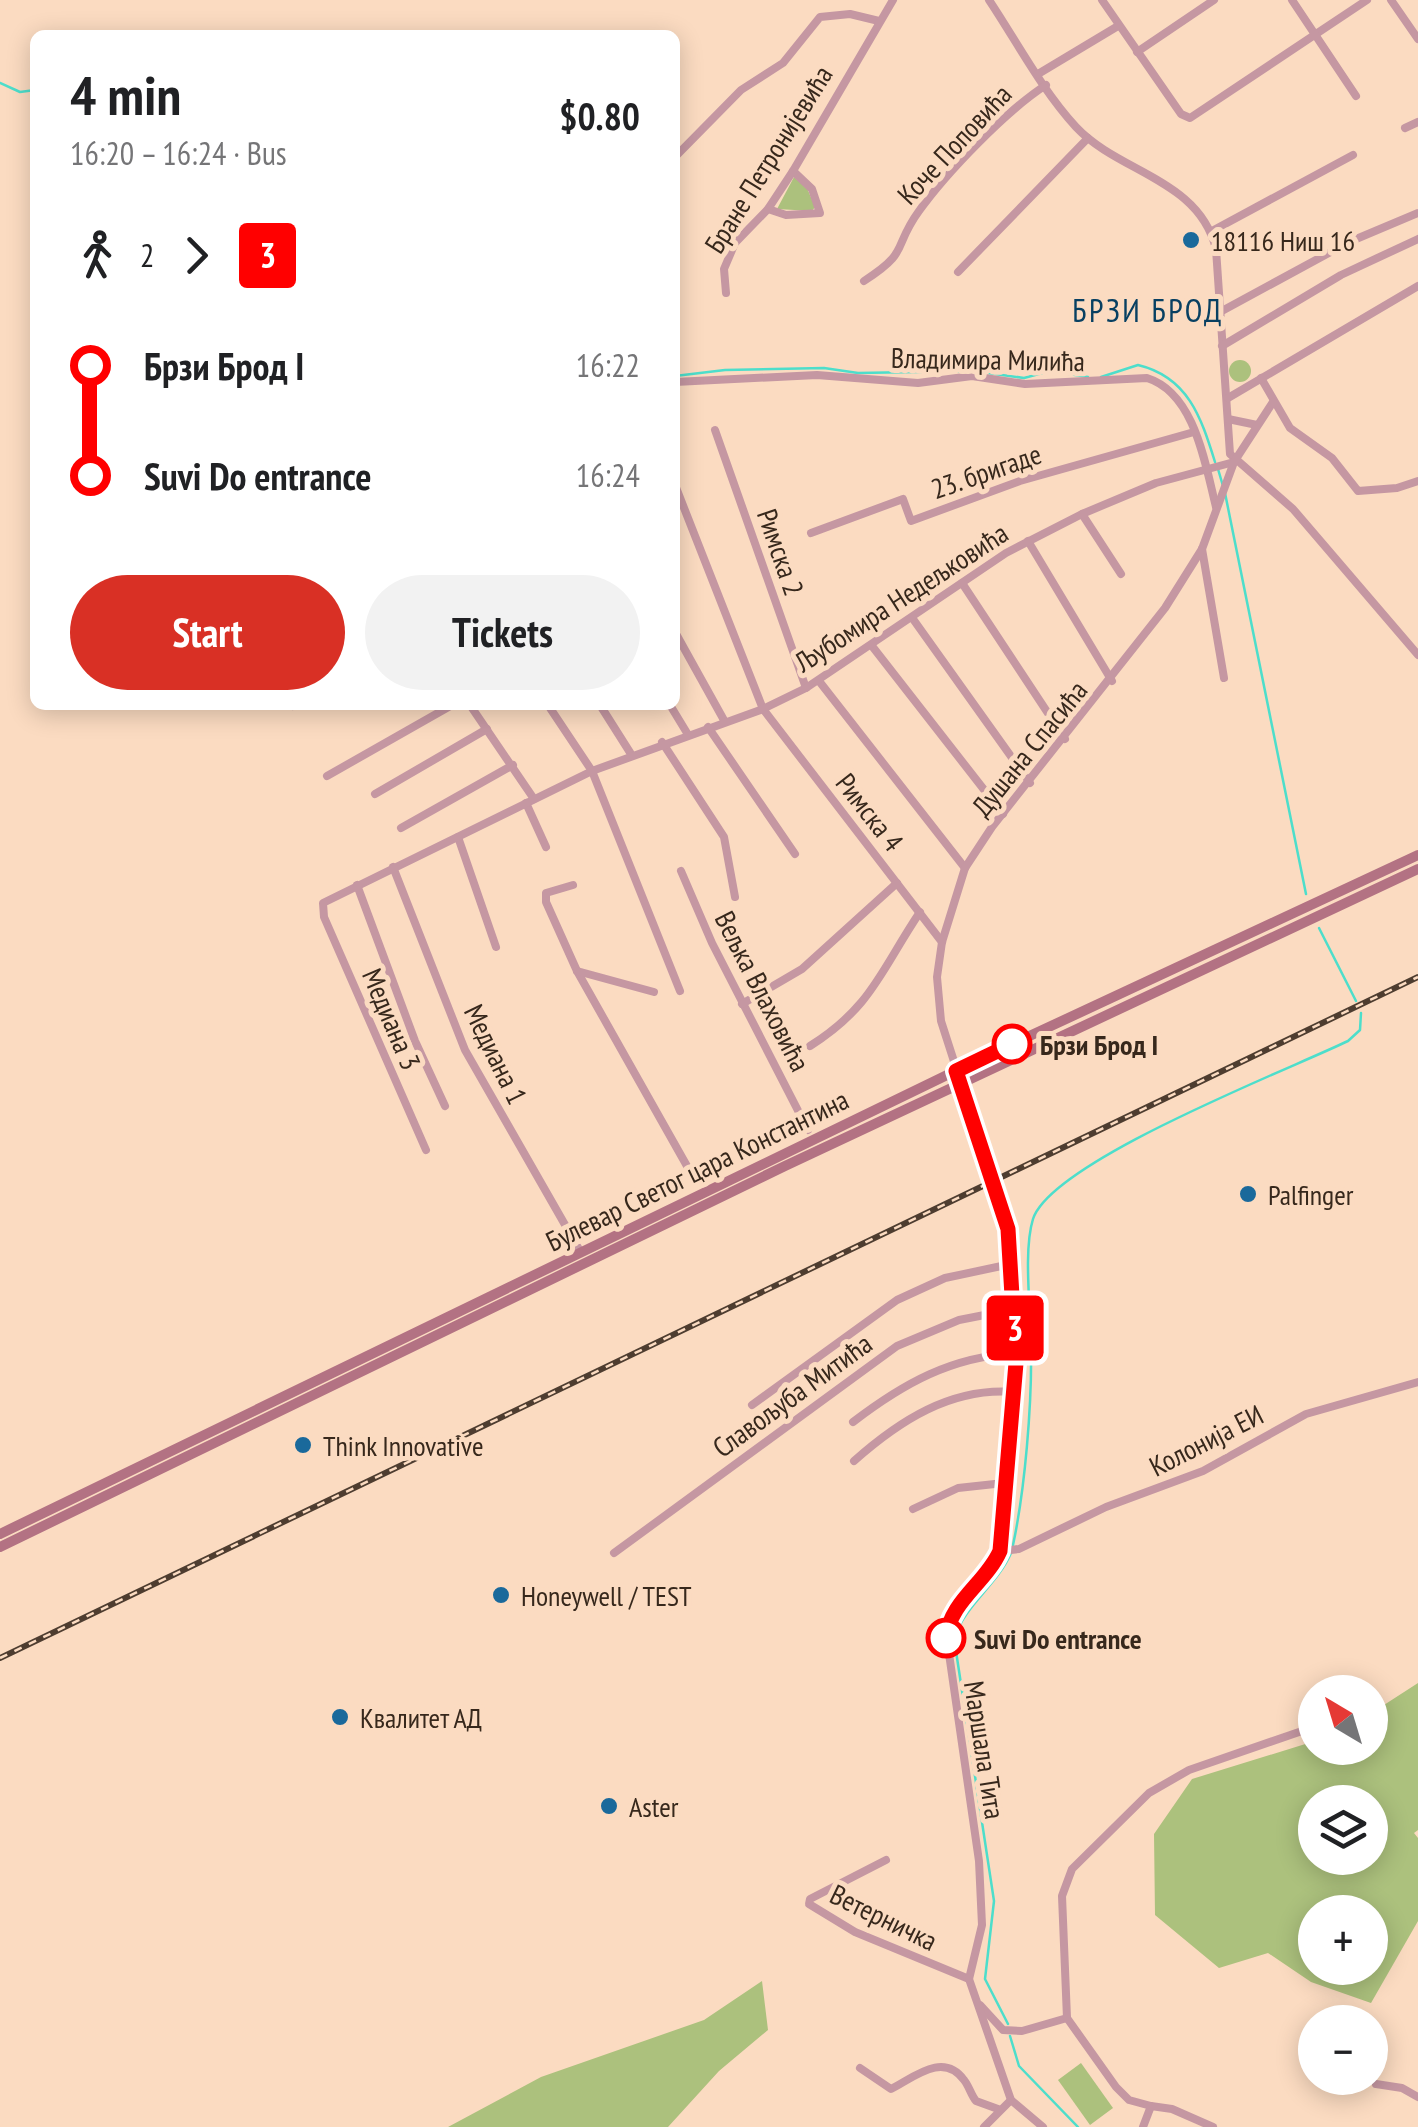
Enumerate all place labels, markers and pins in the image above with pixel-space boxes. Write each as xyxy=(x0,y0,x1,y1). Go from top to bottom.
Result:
place label: 18116 Ниш 16 xyxy=(1211,222,1355,259)
marker: 18116 Ниш 16 xyxy=(1180,229,1202,251)
marker: Брзи Брод I xyxy=(993,1025,1031,1063)
place label: Брзи Брод I xyxy=(1040,1026,1158,1063)
place label: Palfinger xyxy=(1268,1176,1354,1213)
marker: Palfinger xyxy=(1237,1183,1259,1205)
place label: Think Innovative xyxy=(323,1427,484,1464)
marker: Think Innovative xyxy=(292,1434,314,1456)
place label: Honeywell / TEST xyxy=(521,1577,692,1614)
marker: Honeywell / TEST xyxy=(490,1584,512,1606)
marker: Suvi Do entrance xyxy=(927,1619,965,1657)
place label: Suvi Do entrance xyxy=(974,1620,1142,1657)
place label: Квалитет АД xyxy=(360,1699,482,1736)
marker: Квалитет АД xyxy=(329,1706,351,1728)
place label: Aster xyxy=(629,1788,679,1825)
marker: Aster xyxy=(598,1795,620,1817)

